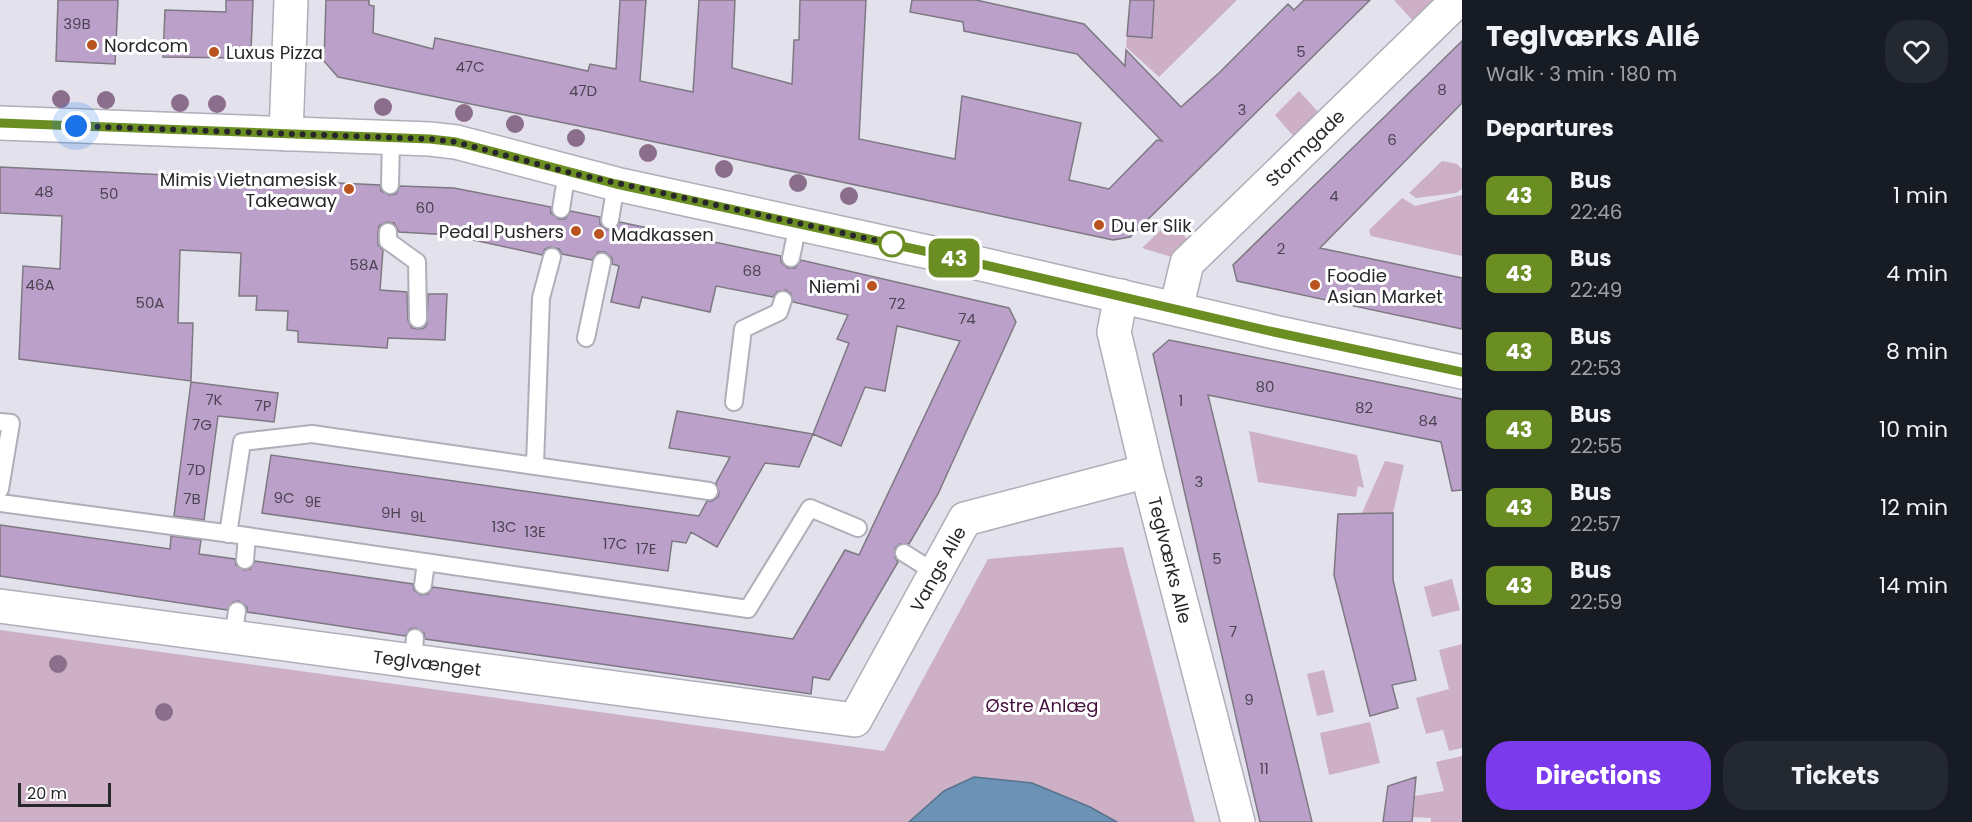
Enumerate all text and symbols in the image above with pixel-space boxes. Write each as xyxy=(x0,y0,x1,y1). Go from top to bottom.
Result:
house number: 39B xyxy=(63,13,91,34)
text: Teglværks Allé xyxy=(1486,17,1700,56)
button: heart xyxy=(1885,20,1948,83)
place label: Nordcom xyxy=(104,33,188,58)
marker: Nordcom xyxy=(85,38,99,52)
place label: Luxus Pizza xyxy=(226,40,323,65)
house number: 5 xyxy=(1296,41,1306,62)
marker: Luxus Pizza xyxy=(207,45,221,59)
house number: 47C xyxy=(455,56,485,77)
text: Walk · 3 min · 180 m xyxy=(1486,60,1677,88)
house number: 8 xyxy=(1437,79,1447,100)
house number: 47D xyxy=(569,80,597,101)
house number: 3 xyxy=(1238,99,1246,120)
street label: Stormgade xyxy=(1260,104,1350,192)
your location xyxy=(61,111,91,141)
text: Departures xyxy=(1486,113,1614,144)
house number: 6 xyxy=(1387,129,1397,150)
text: Bus xyxy=(1570,165,1612,196)
place label: Mimis Vietnamesisk Takeaway xyxy=(160,167,338,213)
text: 1 min xyxy=(1893,180,1948,211)
house number: 48 xyxy=(35,181,53,202)
text: 43 xyxy=(1506,181,1532,210)
marker: Mimis Vietnamesisk Takeaway xyxy=(342,182,356,196)
house number: 50 xyxy=(100,183,118,204)
house number: 4 xyxy=(1329,185,1339,206)
house number: 60 xyxy=(416,197,434,218)
text: 22:46 xyxy=(1570,198,1623,226)
place label: Du er Slik xyxy=(1111,213,1192,238)
marker: Du er Slik xyxy=(1092,218,1106,232)
place label: Pedal Pushers xyxy=(439,219,564,244)
place label: Madkassen xyxy=(611,222,714,247)
marker: Pedal Pushers xyxy=(569,224,583,238)
marker: Madkassen xyxy=(592,227,606,241)
unlabelled marker xyxy=(879,231,905,257)
line badge: 43 xyxy=(927,238,981,278)
house number: 2 xyxy=(1277,238,1285,259)
text: Bus xyxy=(1570,243,1612,274)
text: 43 xyxy=(941,244,967,273)
house number: 58A xyxy=(350,254,379,275)
text: 4 min xyxy=(1886,258,1948,289)
text: 43 xyxy=(1506,259,1532,288)
house number: 68 xyxy=(743,260,762,281)
place label: Foodie Asian Market xyxy=(1327,263,1443,309)
house number: 46A xyxy=(25,274,55,295)
place label: Niemi xyxy=(809,274,860,299)
text: 22:49 xyxy=(1570,276,1622,304)
marker: Foodie Asian Market xyxy=(1308,278,1322,292)
marker: Niemi xyxy=(865,279,879,293)
house number: 50A xyxy=(136,292,164,313)
house number: 72 xyxy=(889,293,905,314)
house number: 74 xyxy=(958,308,976,329)
text: Bus xyxy=(1570,321,1612,352)
text: 8 min xyxy=(1886,336,1948,367)
text: 43 xyxy=(1506,337,1532,366)
text: 22:53 xyxy=(1570,354,1622,382)
house number: 80 xyxy=(1256,376,1274,397)
house number: 7K xyxy=(205,389,223,410)
house number: 1 xyxy=(1179,390,1183,411)
house number: 7P xyxy=(255,395,272,416)
house number: 82 xyxy=(1355,397,1373,418)
text: Bus xyxy=(1570,399,1612,430)
house number: 84 xyxy=(1419,410,1437,431)
house number: 7G xyxy=(192,414,212,435)
text: 10 min xyxy=(1879,414,1948,445)
text: 43 xyxy=(1506,415,1532,444)
text: 22:55 xyxy=(1570,432,1622,460)
house number: 7D xyxy=(187,459,205,480)
house number: 3 xyxy=(1195,471,1203,492)
text: Bus xyxy=(1570,477,1612,508)
house number: 9C xyxy=(273,487,295,508)
house number: 7B xyxy=(183,488,201,509)
house number: 9E xyxy=(304,491,322,512)
text: 12 min xyxy=(1880,492,1948,523)
text: 43 xyxy=(1506,493,1532,522)
street label: Teglværks Alle xyxy=(1142,494,1198,626)
house number: 9H xyxy=(381,502,401,523)
house number: 9L xyxy=(410,506,426,527)
text: 22:57 xyxy=(1570,510,1621,538)
house number: 13C xyxy=(491,516,517,537)
house number: 13E xyxy=(524,521,546,542)
street label: Vangs Alle xyxy=(904,522,972,616)
house number: 17C xyxy=(603,533,627,554)
house number: 17E xyxy=(636,538,656,559)
house number: 5 xyxy=(1212,548,1222,569)
text: Bus xyxy=(1570,555,1612,586)
text: 14 min xyxy=(1879,570,1948,601)
text: 43 xyxy=(1506,571,1532,600)
text: 22:59 xyxy=(1570,588,1622,616)
house number: 7 xyxy=(1229,621,1237,642)
street label: Teglvænget xyxy=(372,644,482,682)
house number: 9 xyxy=(1244,689,1254,710)
park label: Østre Anlæg xyxy=(986,693,1098,718)
button: Directions xyxy=(1486,741,1711,810)
button: Tickets xyxy=(1723,741,1948,810)
house number: 11 xyxy=(1259,758,1269,779)
scale bar xyxy=(18,780,111,808)
text: 20 m xyxy=(27,782,67,805)

